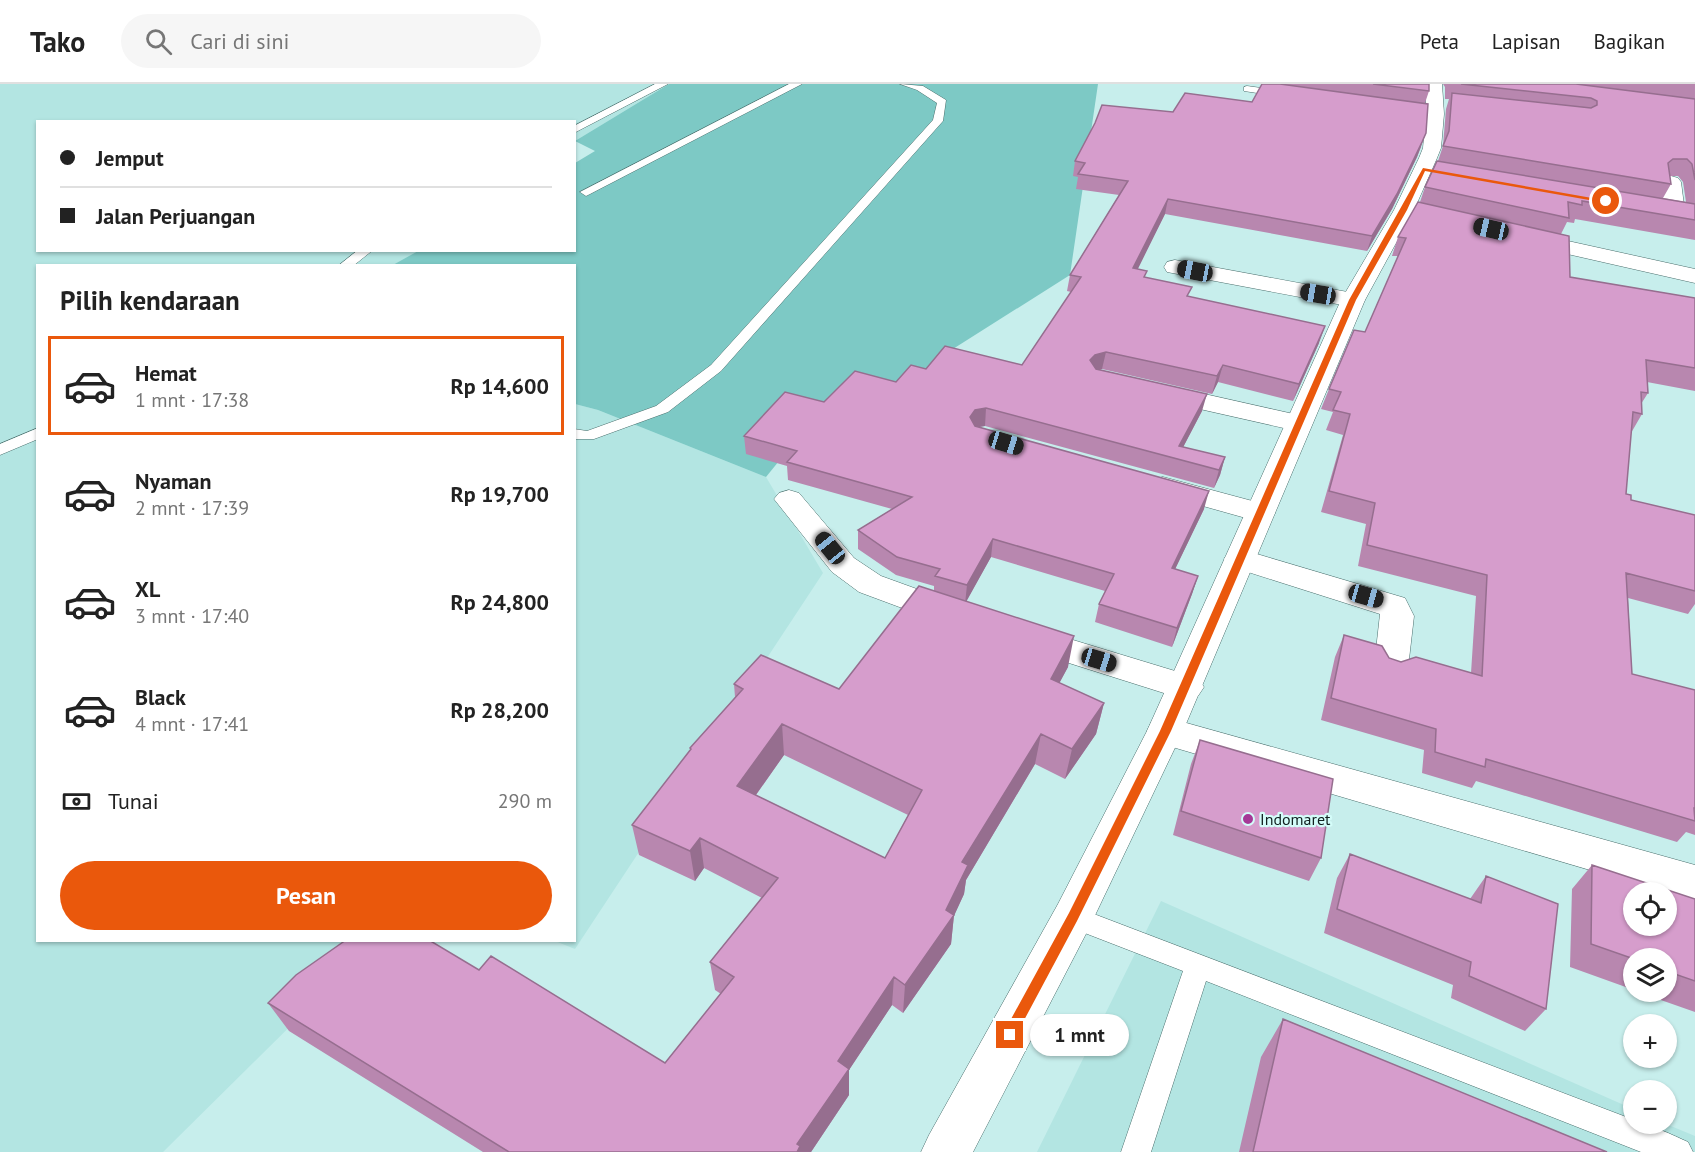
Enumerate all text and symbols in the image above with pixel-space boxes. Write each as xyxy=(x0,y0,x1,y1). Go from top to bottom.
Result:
search box xyxy=(121,14,541,68)
text: Tako xyxy=(30,23,85,60)
icon: search xyxy=(142,25,175,58)
text: Cari di sini xyxy=(190,27,289,55)
text: Peta xyxy=(1420,28,1459,55)
text: Lapisan xyxy=(1492,28,1560,55)
text: Bagikan xyxy=(1593,28,1665,55)
text: Jemput xyxy=(96,144,164,172)
route start xyxy=(1592,187,1619,214)
text: Jalan Perjuangan xyxy=(96,202,255,230)
car xyxy=(1471,216,1511,242)
car xyxy=(1176,259,1214,283)
car xyxy=(1299,282,1337,306)
text: Pilih kendaraan xyxy=(60,283,240,317)
icon: car xyxy=(63,359,117,413)
text: Hemat xyxy=(135,359,197,387)
text: Rp 14,600 xyxy=(450,372,549,400)
text: 1 mnt · 17:38 xyxy=(135,387,249,413)
car xyxy=(986,429,1026,457)
icon: car xyxy=(63,467,117,521)
text: Nyaman xyxy=(135,467,212,495)
text: Rp 19,700 xyxy=(450,480,549,508)
text: 2 mnt · 17:39 xyxy=(135,495,249,521)
car xyxy=(812,528,848,568)
icon: car xyxy=(63,575,117,629)
text: XL xyxy=(135,575,160,603)
car xyxy=(1346,582,1386,610)
text: Rp 24,800 xyxy=(450,588,549,616)
text: 3 mnt · 17:40 xyxy=(135,603,249,629)
car xyxy=(1079,646,1119,674)
icon: car xyxy=(63,683,117,737)
text: Black xyxy=(135,683,186,711)
text: Rp 28,200 xyxy=(450,696,549,724)
text: 4 mnt · 17:41 xyxy=(135,711,249,737)
icon: cash xyxy=(60,785,93,818)
text: Tunai xyxy=(108,787,159,815)
text: 290 m xyxy=(498,788,552,814)
place label: Indomaret xyxy=(1260,809,1331,829)
marker: Indomaret xyxy=(1241,812,1255,826)
button: Pesan xyxy=(60,861,552,930)
map controls xyxy=(1623,882,1677,1134)
button: locate xyxy=(1623,882,1677,936)
button: layers xyxy=(1623,948,1677,1002)
callout: 1 mnt xyxy=(1031,1014,1130,1056)
button: + xyxy=(1623,1014,1677,1068)
route end xyxy=(996,1021,1023,1048)
text: 1 mnt xyxy=(1054,1022,1105,1048)
button: − xyxy=(1623,1080,1677,1134)

